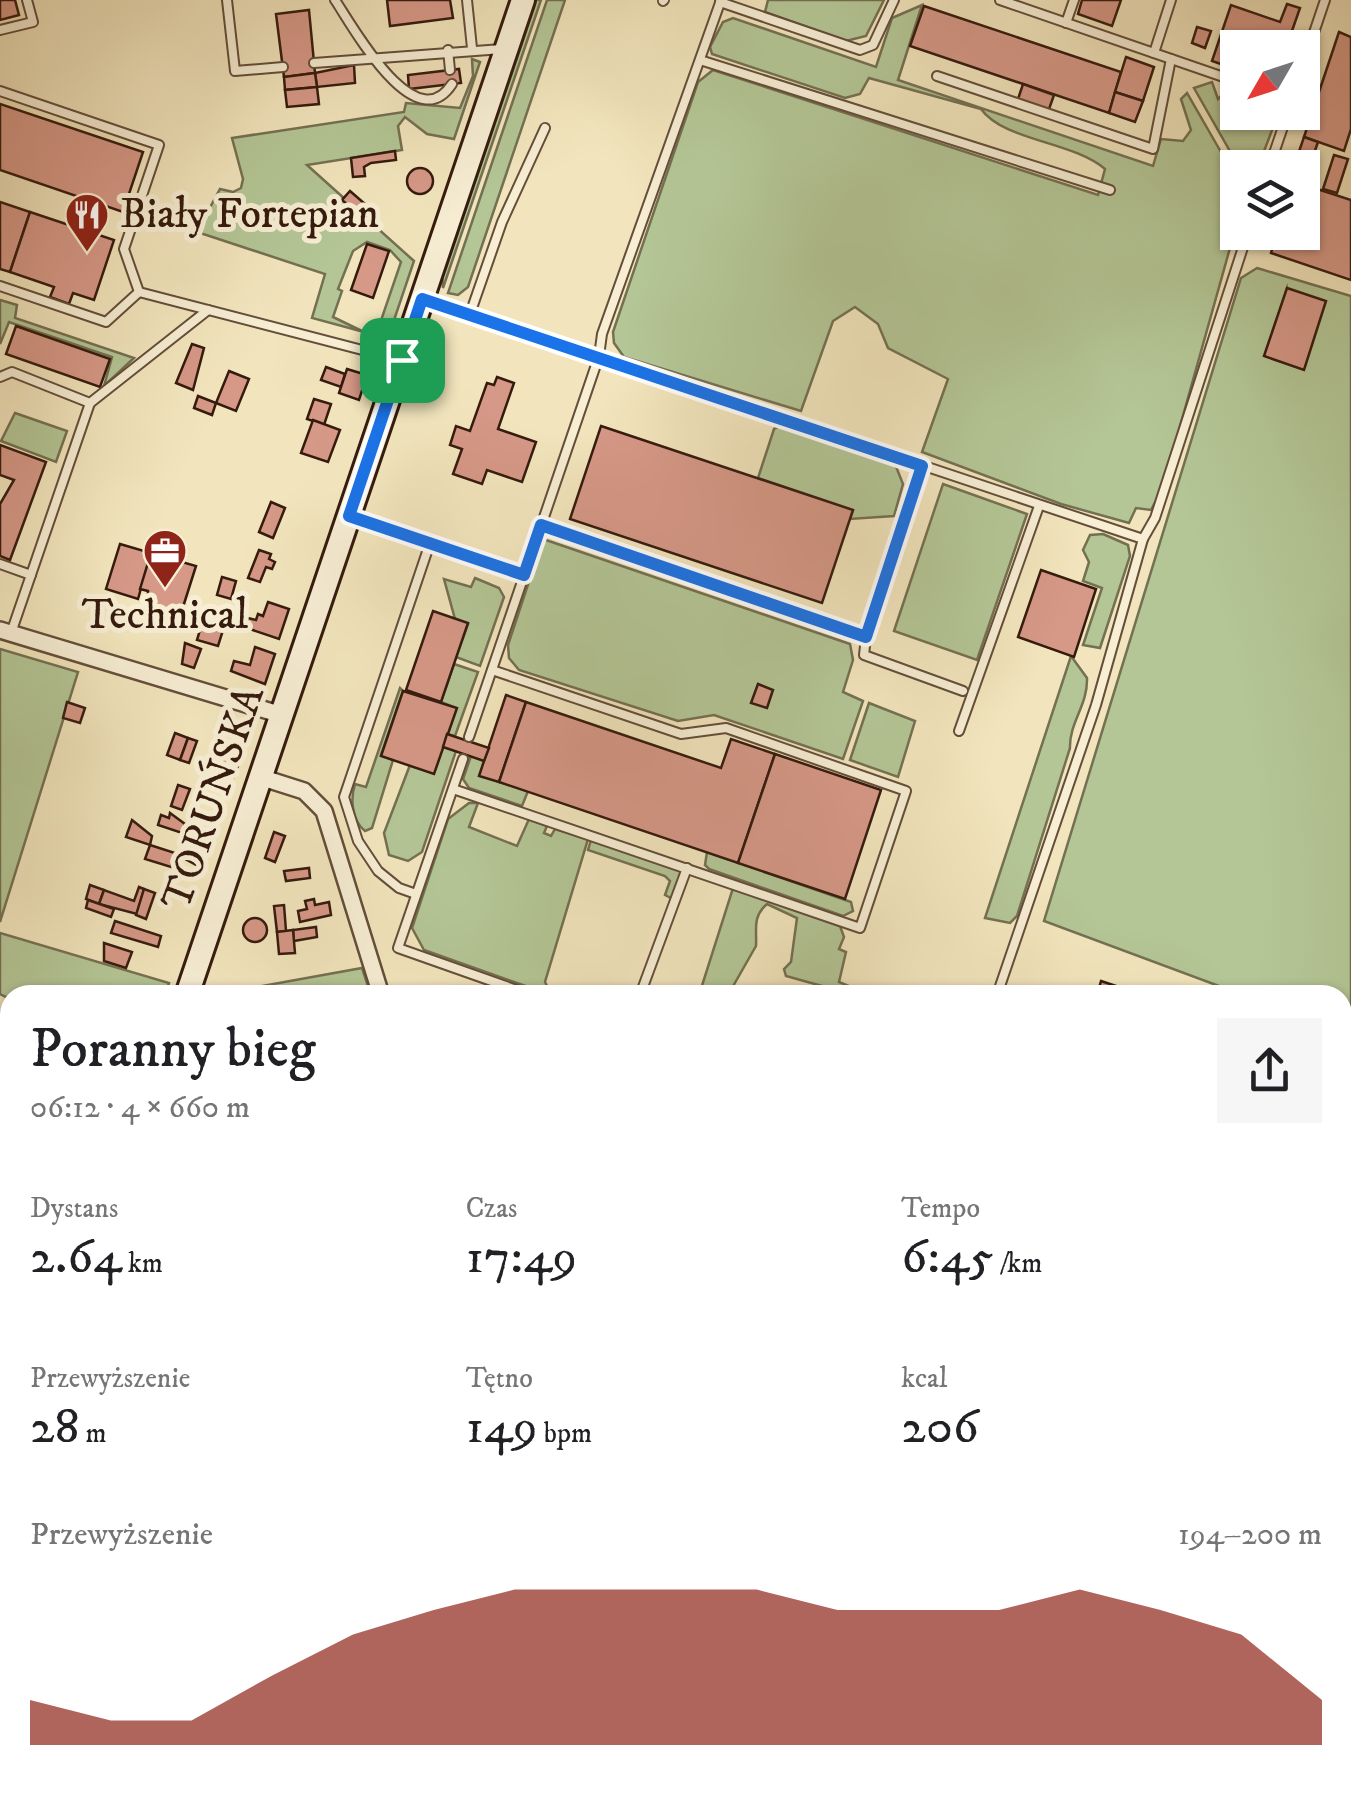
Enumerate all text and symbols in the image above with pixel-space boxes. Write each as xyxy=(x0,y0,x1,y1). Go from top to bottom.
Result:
north arrow xyxy=(1220,30,1320,130)
map controls xyxy=(1220,30,1320,250)
button: layers xyxy=(1220,150,1320,250)
place label: Biały Fortepian xyxy=(120,189,379,241)
restaurant icon: Biały Fortepian xyxy=(64,192,110,253)
pin xyxy=(360,318,445,403)
icon: arrive xyxy=(375,333,430,388)
office icon: Technical xyxy=(142,528,188,589)
place label: Technical xyxy=(82,590,249,642)
street label: TORUŃSKA xyxy=(150,678,277,917)
text: Poranny bieg xyxy=(30,1016,316,1085)
button: share xyxy=(1217,1018,1322,1123)
text: 06:12 · 4 × 660 m xyxy=(30,1088,250,1128)
text: Dystans xyxy=(30,1191,118,1226)
text: Czas xyxy=(466,1191,517,1226)
text: Tempo xyxy=(901,1191,980,1226)
text: 2.64 xyxy=(30,1226,122,1289)
text: 17:49 xyxy=(466,1226,577,1289)
text: 6:45 xyxy=(901,1226,994,1289)
text: km xyxy=(122,1246,163,1281)
text: /km xyxy=(994,1246,1042,1281)
text: Przewyższenie xyxy=(30,1361,190,1396)
text: Tętno xyxy=(466,1361,533,1396)
text: kcal xyxy=(901,1361,947,1396)
text: 28 xyxy=(30,1396,80,1459)
text: 149 xyxy=(466,1396,538,1459)
text: 206 xyxy=(901,1396,979,1459)
text: m xyxy=(80,1416,107,1451)
text: bpm xyxy=(538,1416,592,1451)
text: Przewyższenie xyxy=(30,1515,213,1555)
text: 194–200 m xyxy=(1178,1515,1322,1555)

